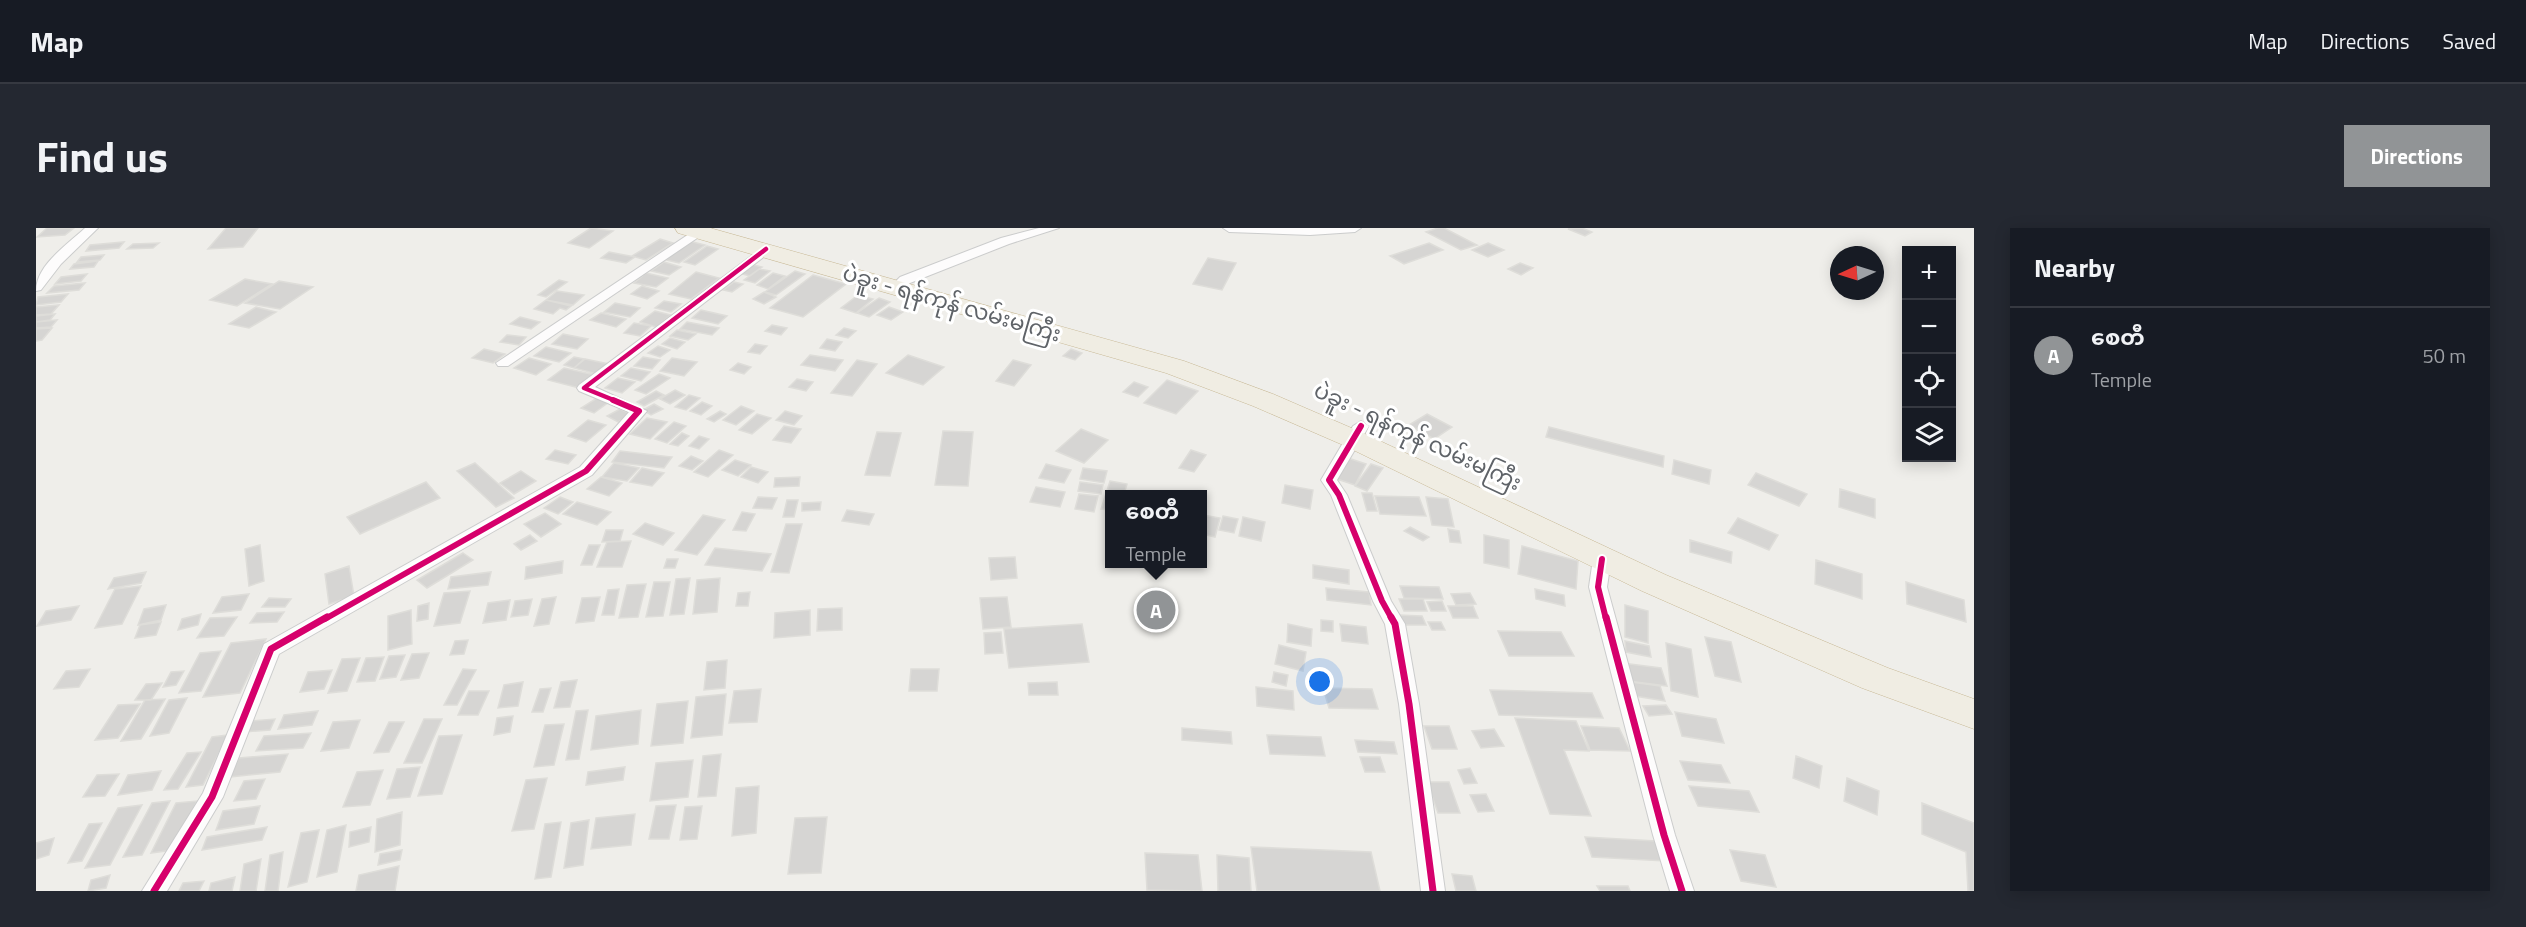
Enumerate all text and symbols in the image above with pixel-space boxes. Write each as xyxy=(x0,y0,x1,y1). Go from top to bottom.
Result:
text: Map xyxy=(30,20,84,63)
text: Map xyxy=(2248,25,2288,57)
text: Directions xyxy=(2321,25,2410,57)
text: Saved xyxy=(2443,25,2496,57)
text: Find us xyxy=(36,124,168,188)
button: Directions xyxy=(2344,125,2490,187)
north arrow xyxy=(1830,246,1884,300)
map controls xyxy=(1902,246,1956,462)
button: + xyxy=(1902,246,1956,300)
text: Nearby xyxy=(2034,248,2115,287)
street label: ပဲခူး - ရန်ကုန် လမ်းမကြီး xyxy=(838,256,1065,351)
button: − xyxy=(1902,300,1956,354)
text: စေတီ xyxy=(2091,320,2145,354)
text: A xyxy=(2047,340,2060,371)
text: 50 m xyxy=(2422,340,2466,371)
button: locate xyxy=(1902,354,1956,408)
text: Temple xyxy=(2091,364,2152,395)
street label: ပဲခူး - ရန်ကုန် လမ်းမကြီး xyxy=(1308,373,1528,500)
button: layers xyxy=(1902,408,1956,462)
popup xyxy=(1105,490,1207,568)
text: စေတီ xyxy=(1126,494,1179,528)
text: Temple xyxy=(1126,538,1186,569)
pin: A xyxy=(1136,588,1176,632)
your location xyxy=(1305,667,1334,696)

